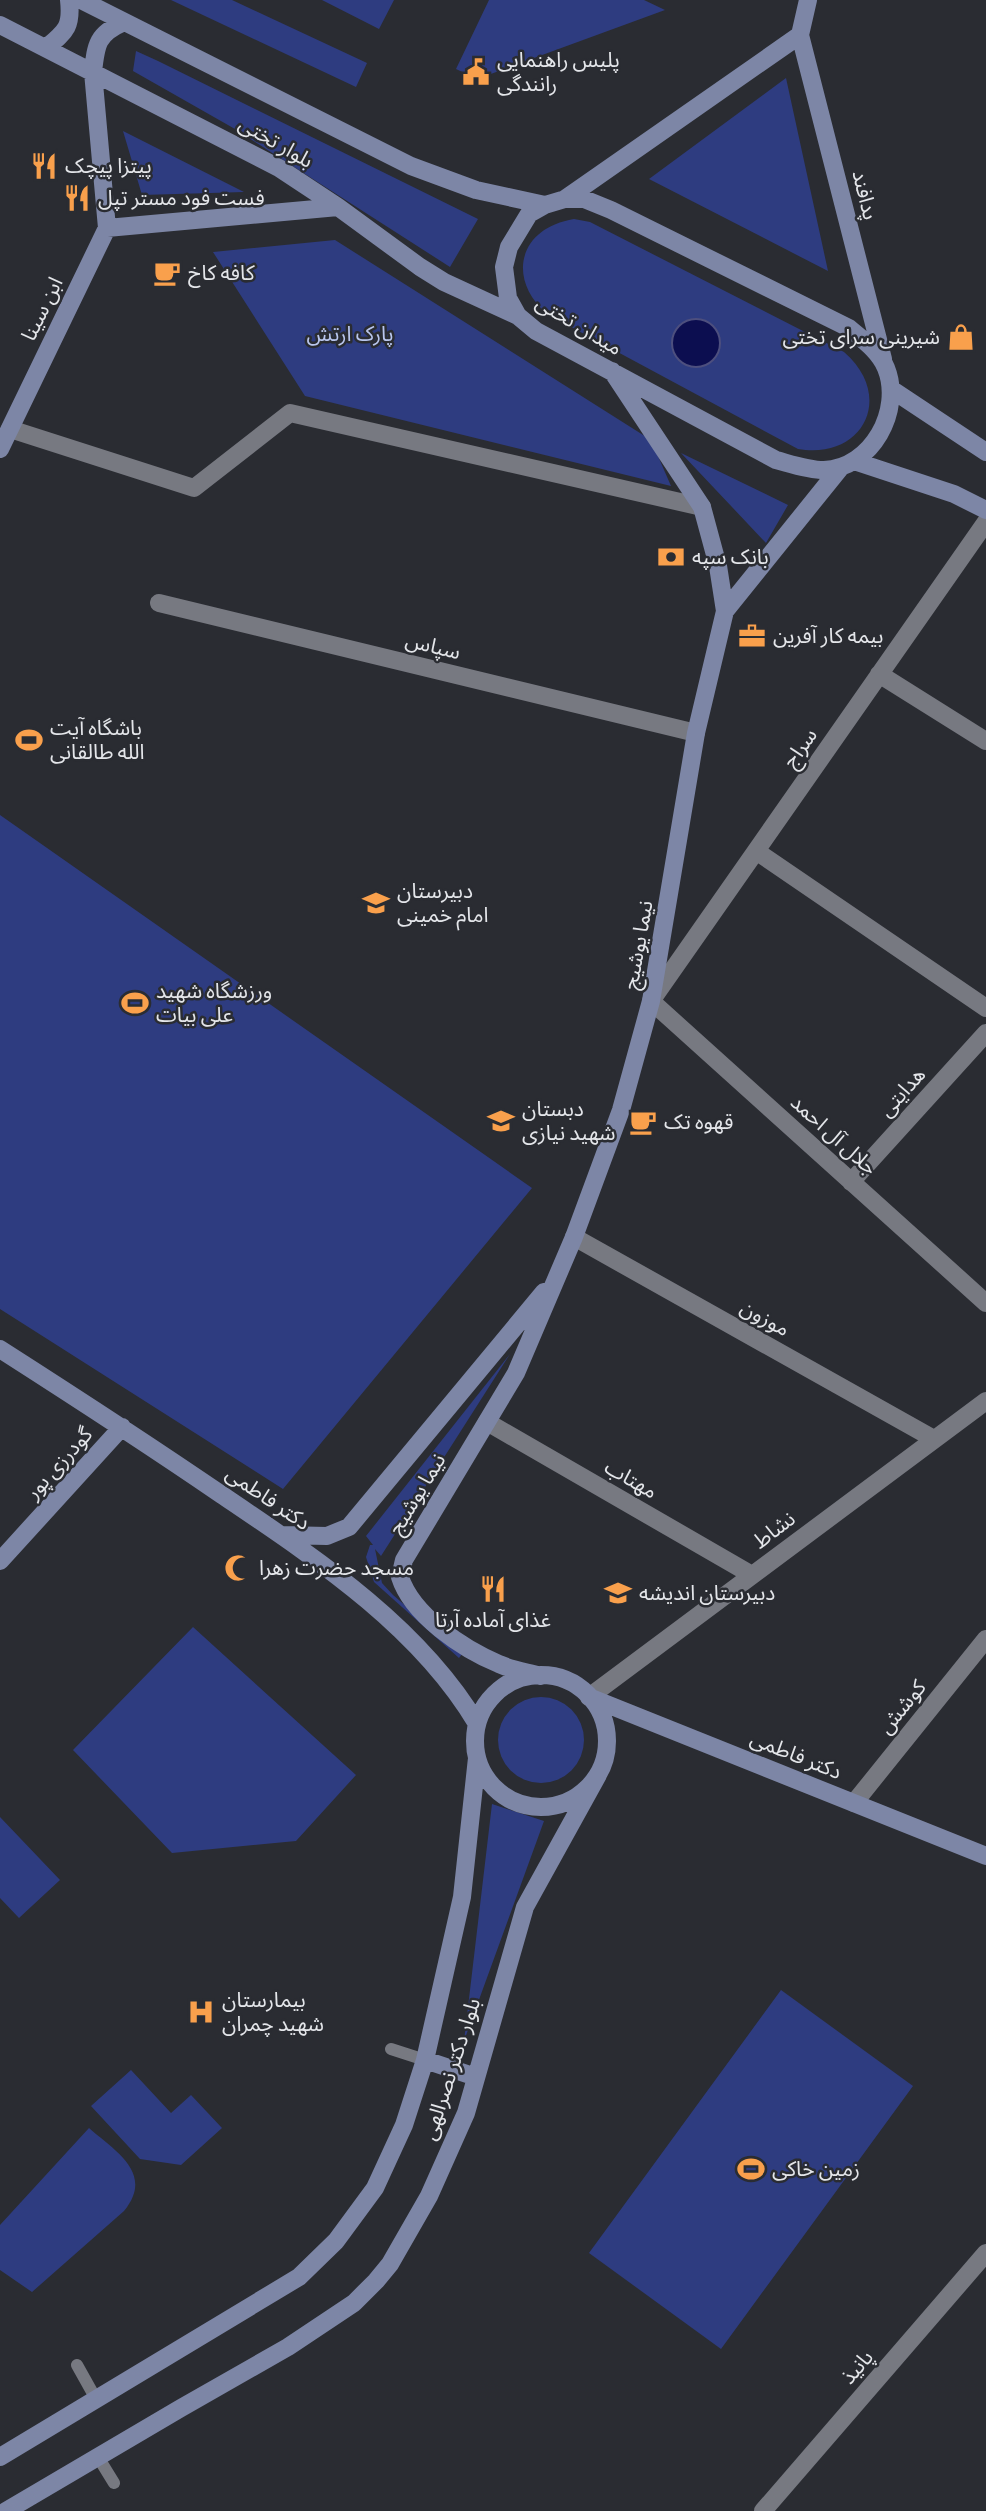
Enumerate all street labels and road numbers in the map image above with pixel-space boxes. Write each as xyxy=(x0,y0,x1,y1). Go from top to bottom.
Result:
street label: بلوار تختی xyxy=(233,109,319,175)
street label: پدافند xyxy=(844,167,886,223)
street label: ابن سینا xyxy=(14,272,70,346)
street label: میدان تختی xyxy=(530,287,628,363)
street label: سپاس xyxy=(402,625,464,667)
street label: سراج xyxy=(775,722,825,774)
street label: نیما یوشیج xyxy=(615,898,661,992)
street label: هدایتی xyxy=(872,1060,932,1124)
street label: جلال آل احمد xyxy=(784,1088,884,1182)
street label: موزون xyxy=(735,1292,795,1344)
street label: گودرزی پور xyxy=(18,1420,100,1507)
street label: نیما یوشیج xyxy=(381,1448,453,1540)
street label: مهتاب xyxy=(599,1452,663,1506)
street label: دکتر فاطمی xyxy=(220,1459,316,1537)
street label: نشاط xyxy=(747,1504,801,1556)
street label: کوشش xyxy=(871,1673,933,1740)
street label: دکتر فاطمی xyxy=(746,1723,846,1787)
street label: بلوار دکتر نصرالهی xyxy=(414,1994,488,2144)
street label: پانیذ xyxy=(834,2343,880,2391)

